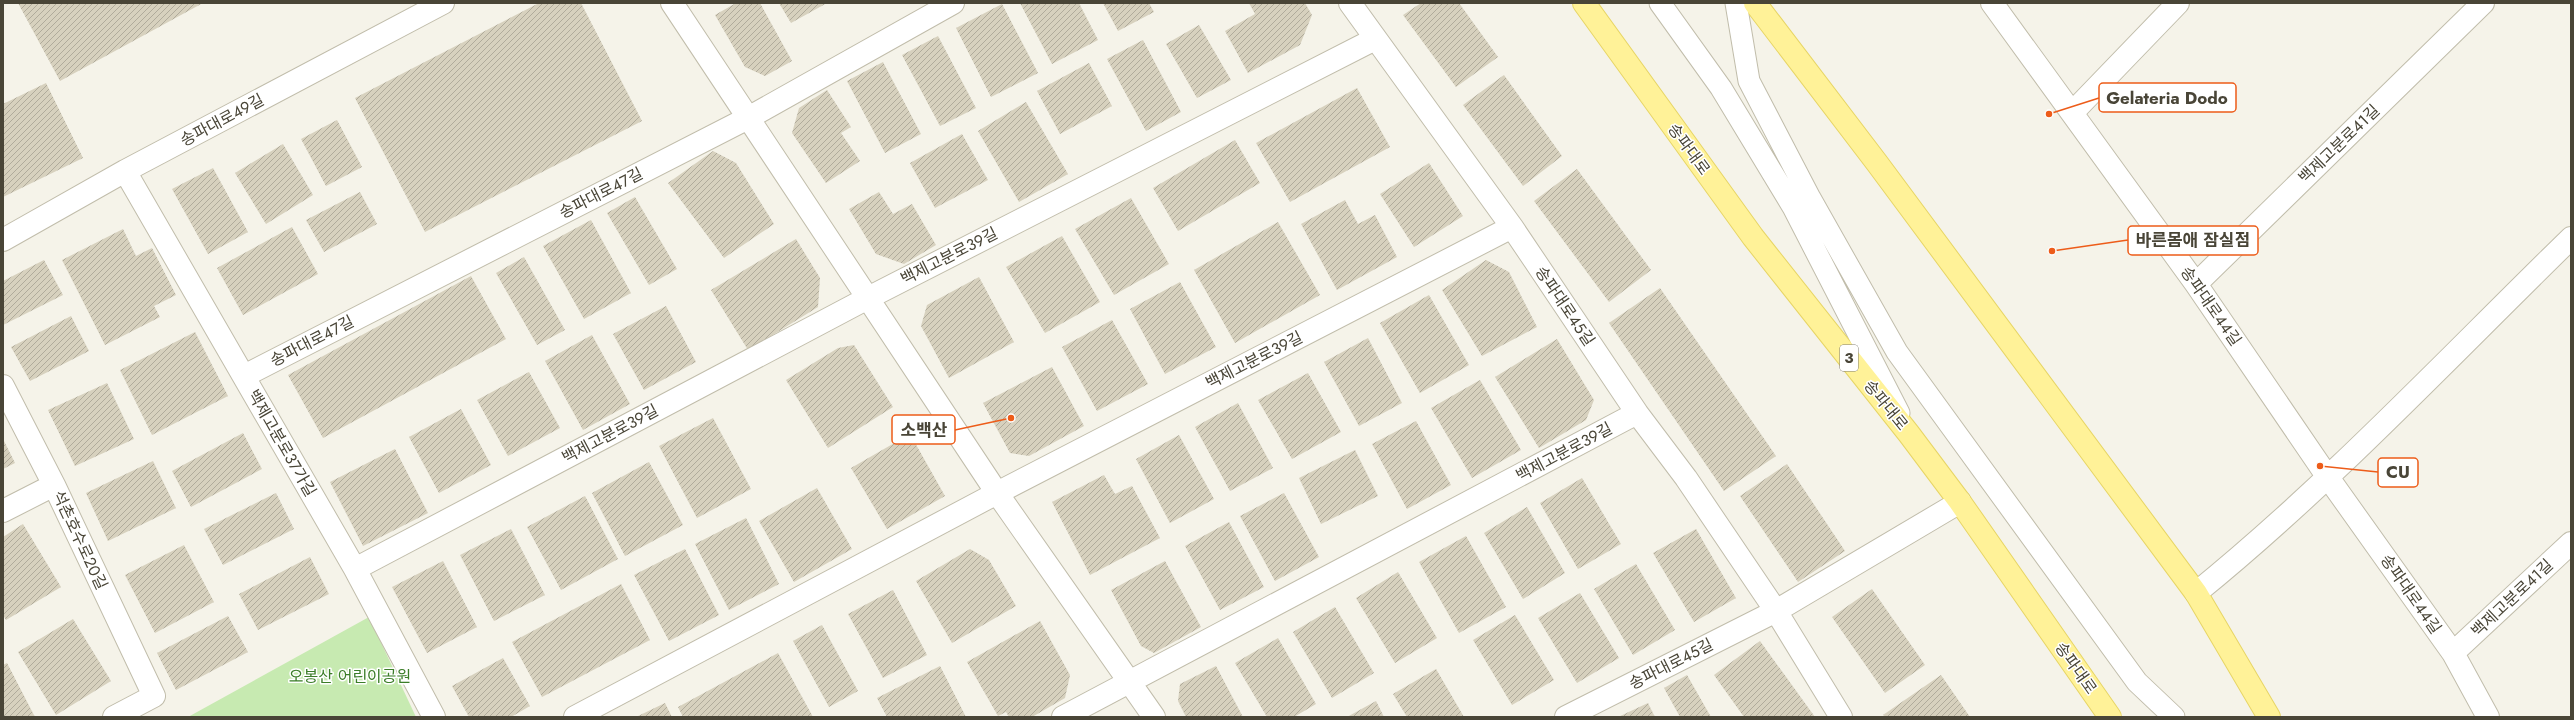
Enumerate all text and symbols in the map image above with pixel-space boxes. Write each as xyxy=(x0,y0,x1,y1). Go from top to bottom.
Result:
callout: Gelateria Dodo xyxy=(2099,83,2236,112)
text: Gelateria Dodo xyxy=(2106,86,2228,110)
street label: 송파대로49길 xyxy=(176,88,268,152)
street label: 백제고분로41길 xyxy=(2293,99,2385,189)
street label: 송파대로 xyxy=(1662,118,1716,180)
street label: 송파대로47길 xyxy=(555,162,647,224)
street label: 백제고분로39길 xyxy=(896,222,1002,290)
callout: 바른몸애 잠실점 xyxy=(2128,226,2258,255)
text: 바른몸애 잠실점 xyxy=(2136,228,2250,252)
street label: 송파대로45길 xyxy=(1530,261,1600,351)
street label: 송파대로44길 xyxy=(2175,262,2247,350)
street label: 송파대로47길 xyxy=(266,310,358,372)
street label: 백제고분로39길 xyxy=(1201,326,1307,394)
road number: 3 xyxy=(1840,345,1858,371)
street label: 송파대로 xyxy=(1859,375,1914,435)
street label: 백제고분로37가길 xyxy=(242,385,322,501)
street label: 백제고분로39길 xyxy=(558,399,662,469)
callout: 소백산 xyxy=(892,415,955,444)
street label: 백제고분로39길 xyxy=(1512,417,1616,487)
text: 소백산 xyxy=(901,418,948,442)
callout: CU xyxy=(2378,458,2418,487)
text: CU xyxy=(2386,460,2410,484)
street label: 석촌호수로20길 xyxy=(47,487,113,593)
street label: 송파대로44길 xyxy=(2375,550,2447,638)
street label: 백제고분로41길 xyxy=(2466,554,2558,642)
street label: 송파대로45길 xyxy=(1625,633,1717,695)
street label: 송파대로 xyxy=(2050,637,2102,699)
park label: 오봉산 어린이공원 xyxy=(289,665,411,688)

